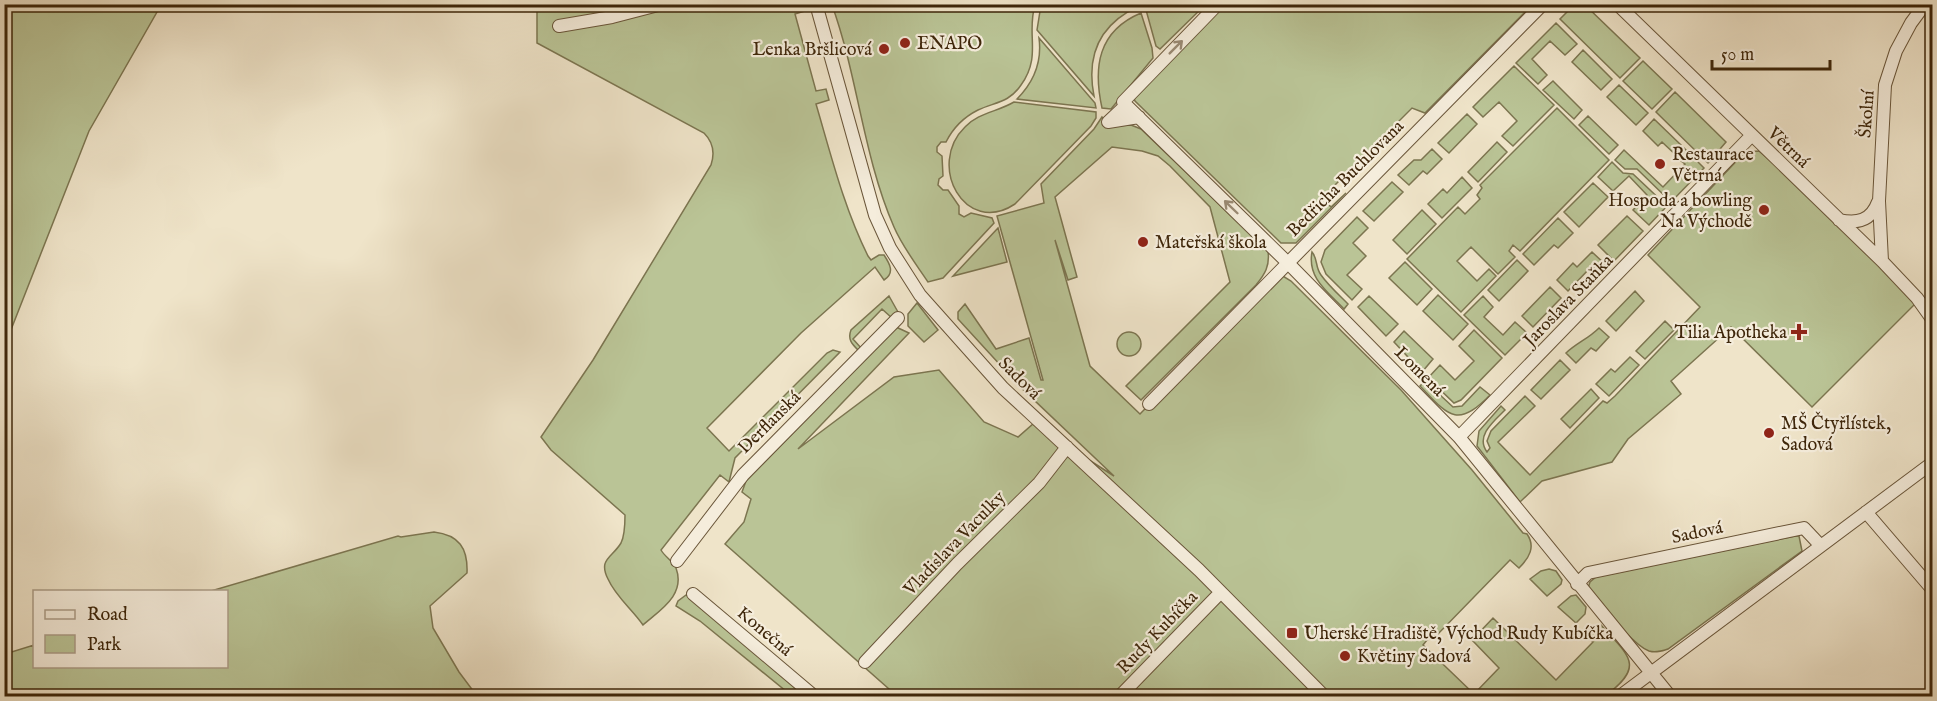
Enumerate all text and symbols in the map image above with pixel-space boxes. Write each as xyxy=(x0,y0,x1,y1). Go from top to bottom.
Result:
place label: ENAPO xyxy=(917,33,982,56)
scale bar xyxy=(1712,33,1830,71)
marker: ENAPO xyxy=(898,36,912,50)
place label: Lenka Bršlicová xyxy=(752,39,872,62)
one-way arrow xyxy=(1168,39,1183,54)
marker: Lenka Bršlicová xyxy=(877,42,891,56)
text: 50 m xyxy=(1721,44,1754,67)
street label: Školní xyxy=(1852,88,1881,139)
street label: Bedřicha Buchlovana xyxy=(1283,116,1410,242)
street label: Větrná xyxy=(1761,122,1814,174)
place label: Restaurace Větrná xyxy=(1671,144,1754,188)
marker: Restaurace Větrná xyxy=(1653,157,1667,171)
place label: Hospoda a bowling Na Východě xyxy=(1608,190,1752,234)
one-way arrow xyxy=(1223,200,1238,215)
marker: Hospoda a bowling Na Východě xyxy=(1757,203,1771,217)
place label: Mateřská škola xyxy=(1155,232,1267,255)
marker: Mateřská škola xyxy=(1136,235,1150,249)
street label: Jaroslava Staňka xyxy=(1518,250,1619,353)
place label: Tilia Apotheka xyxy=(1675,322,1787,345)
marker: Tilia Apotheka xyxy=(1792,325,1806,339)
street label: Lomená xyxy=(1389,342,1449,402)
street label: Sadová xyxy=(992,353,1046,406)
street label: Derflanská xyxy=(734,386,807,460)
place label: MŠ Čtyřlístek, Sadová xyxy=(1781,411,1891,457)
marker: MŠ Čtyřlístek, Sadová xyxy=(1762,426,1776,440)
street label: Vladislava Vaculky xyxy=(899,487,1011,602)
street label: Sadová xyxy=(1670,517,1725,550)
street label: Rudy Kubíčka xyxy=(1113,586,1204,680)
legend xyxy=(33,590,228,668)
street label: Konečná xyxy=(732,602,797,662)
text: Road xyxy=(87,604,128,627)
place label: Uherské Hradiště, Východ Rudy Kubíčka xyxy=(1304,623,1613,646)
marker: Uherské Hradiště, Východ Rudy Kubíčka xyxy=(1285,626,1299,640)
text: Park xyxy=(87,634,122,657)
place label: Květiny Sadová xyxy=(1357,646,1471,669)
marker: Květiny Sadová xyxy=(1338,649,1352,663)

